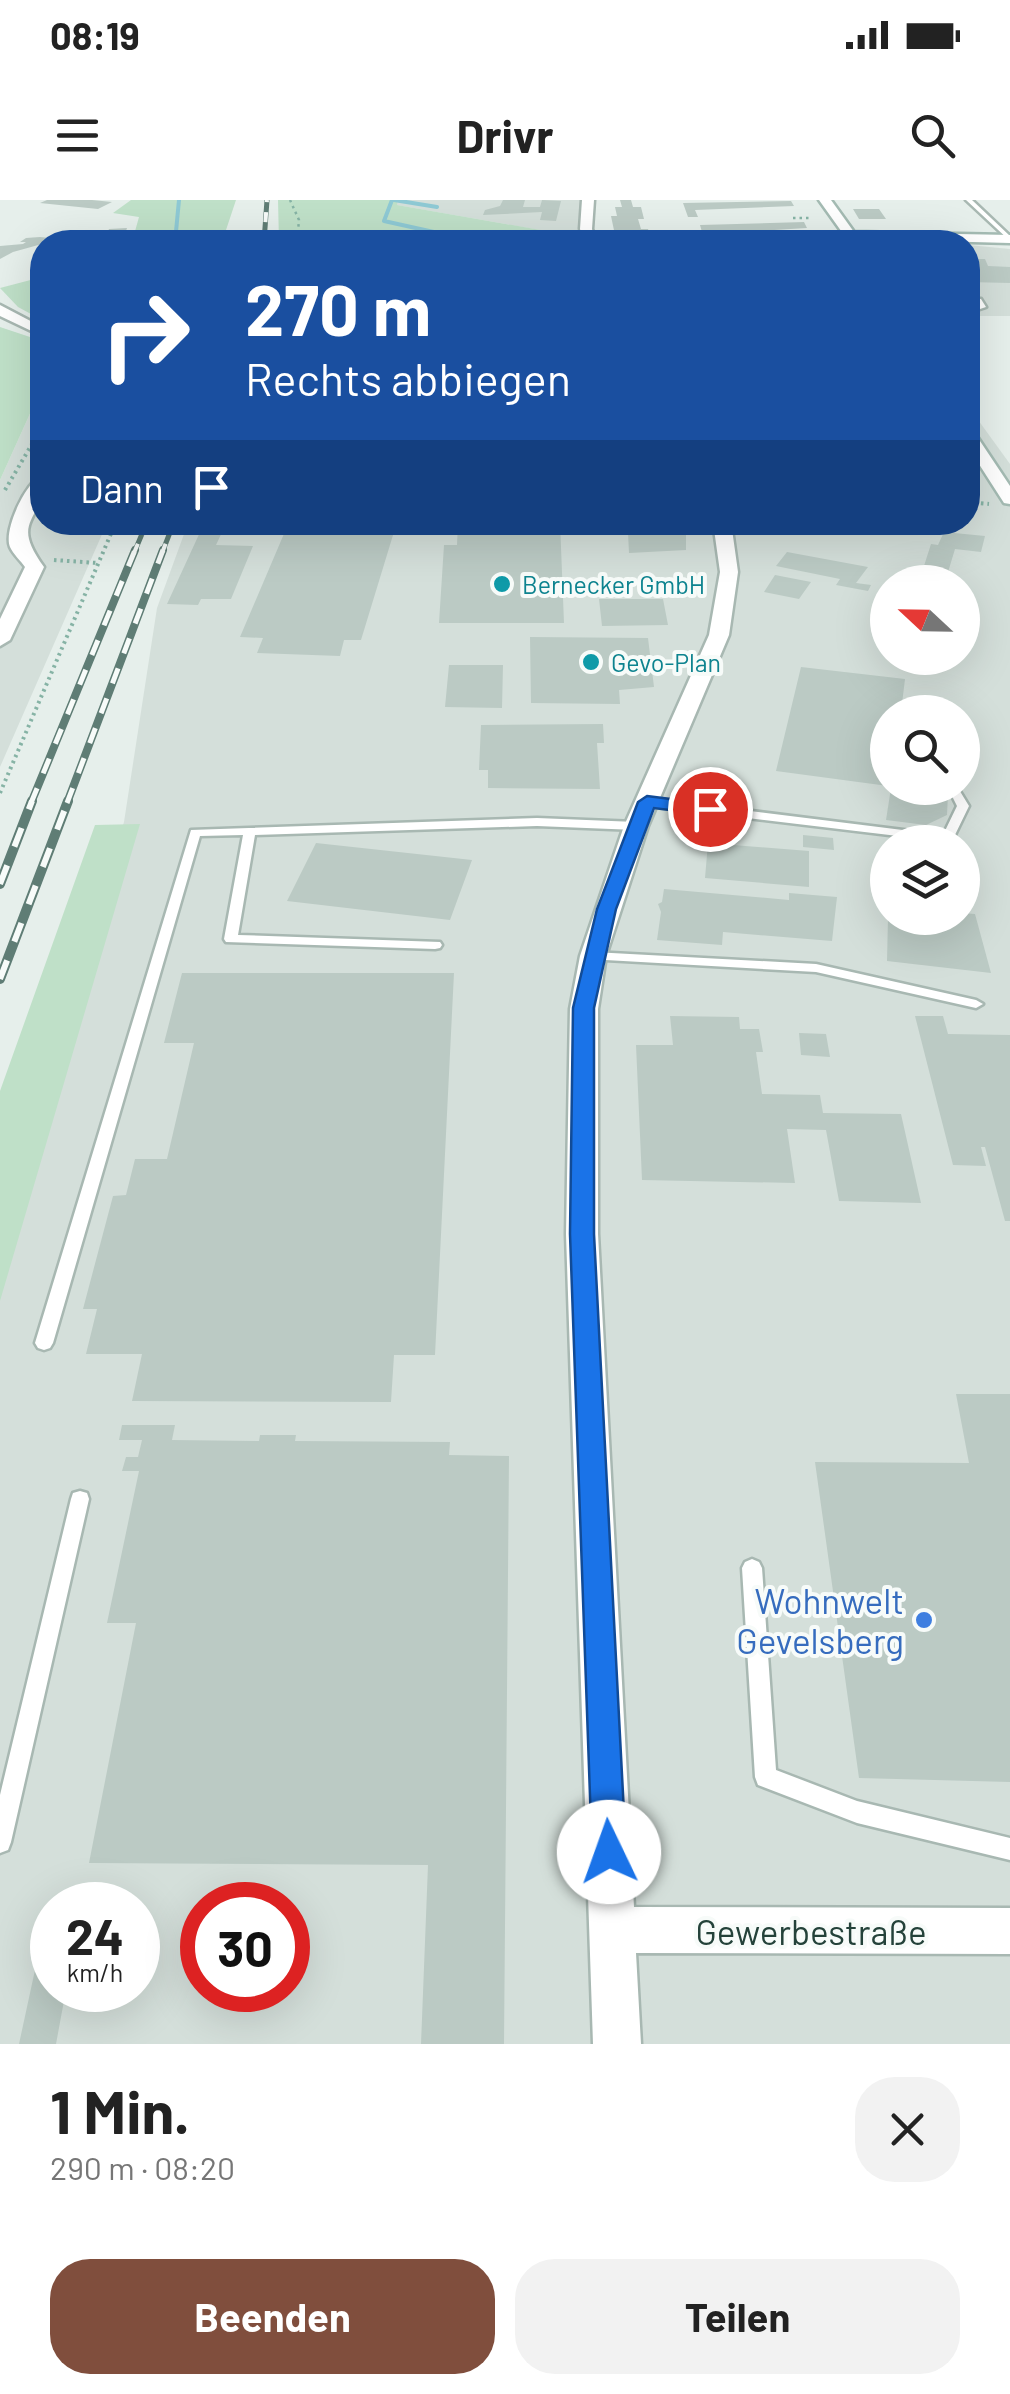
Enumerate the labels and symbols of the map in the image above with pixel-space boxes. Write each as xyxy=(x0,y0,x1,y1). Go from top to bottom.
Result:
north arrow xyxy=(870,565,980,675)
place label: Bernecker GmbH xyxy=(522,569,705,599)
marker: Bernecker GmbH xyxy=(491,573,513,595)
place label: Gevo-Plan xyxy=(611,647,721,677)
marker: Gevo-Plan xyxy=(580,651,602,673)
pin xyxy=(668,767,753,852)
place label: Wohnwelt Gevelsberg xyxy=(736,1579,904,1661)
marker: Wohnwelt Gevelsberg xyxy=(913,1609,935,1631)
position arrow xyxy=(557,1800,661,1904)
speed limit sign: 30 xyxy=(180,1882,310,2012)
street label: Gewerbestraße xyxy=(695,1910,927,1952)

